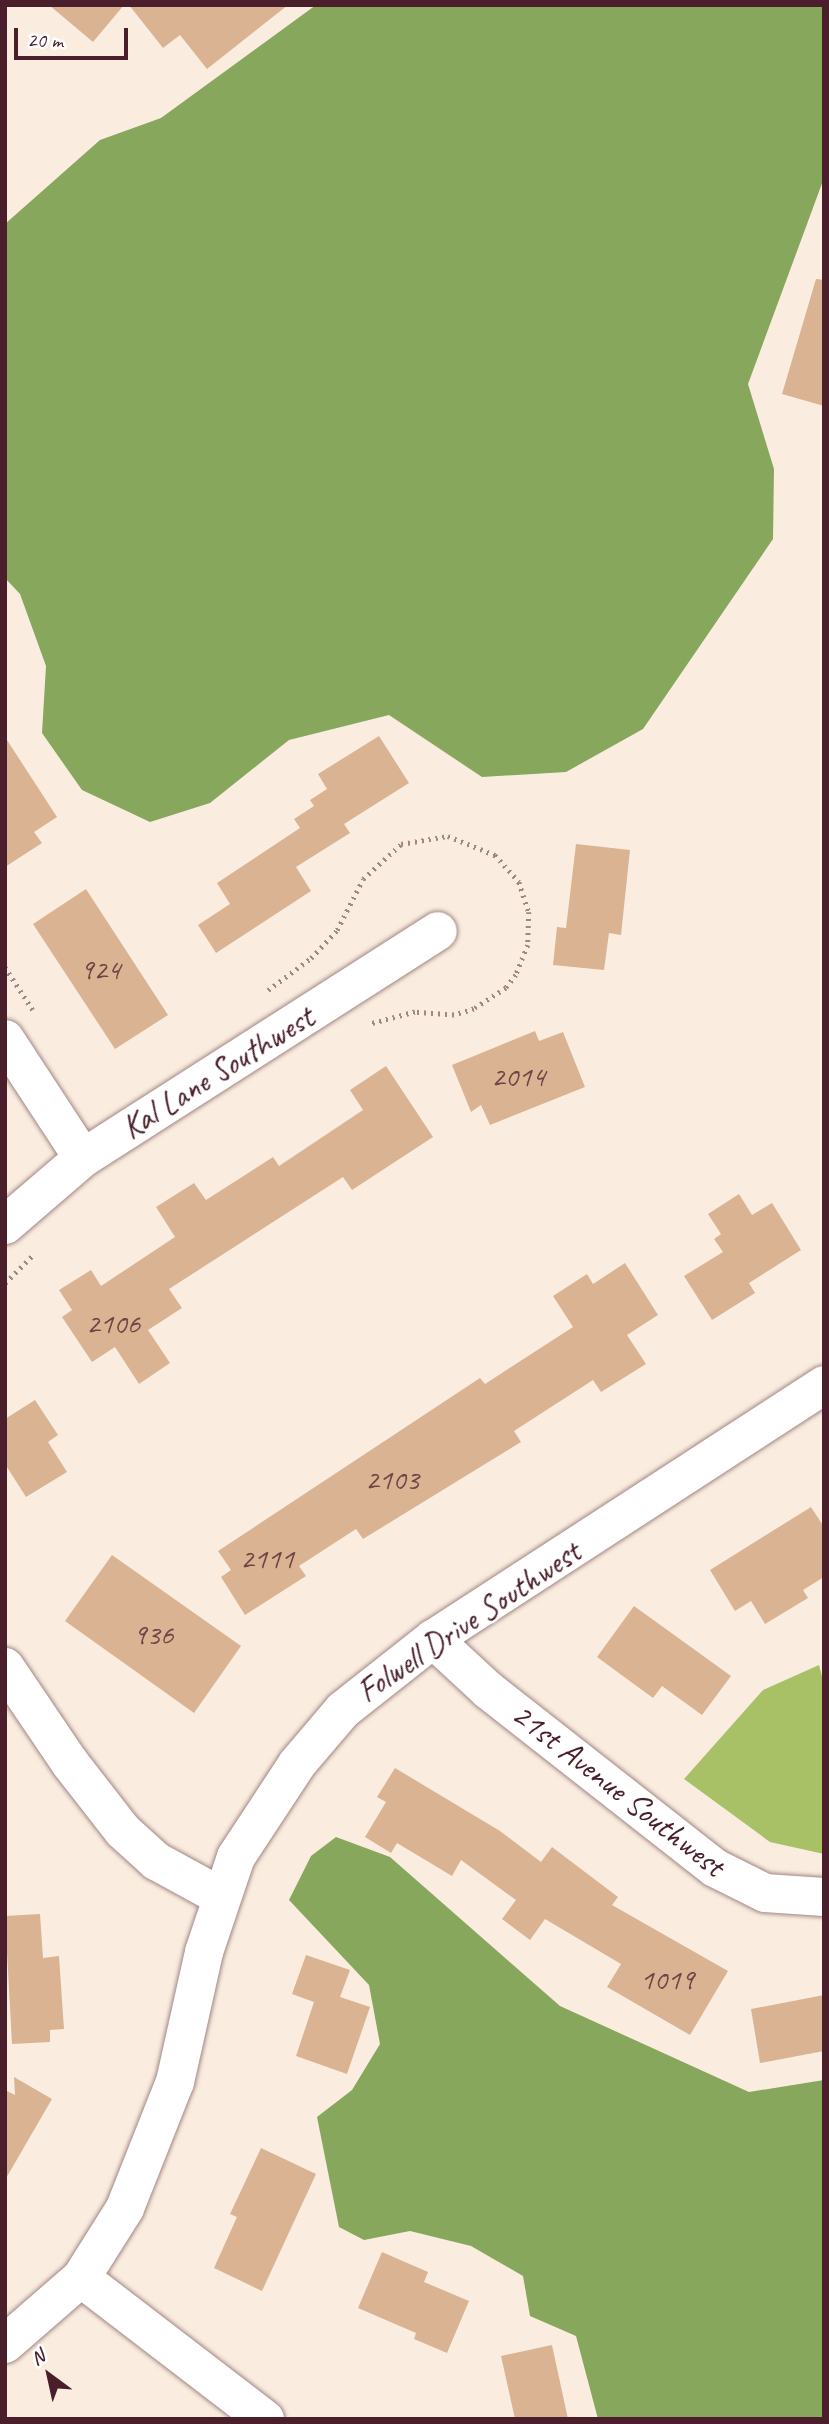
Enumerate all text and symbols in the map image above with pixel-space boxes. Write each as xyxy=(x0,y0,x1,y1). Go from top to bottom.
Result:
scale bar xyxy=(18,14,131,58)
text: 20 m xyxy=(27,27,63,53)
house number: 924 xyxy=(80,951,120,987)
street label: Kal Lane Southwest xyxy=(114,998,322,1148)
house number: 2014 xyxy=(491,1058,545,1094)
house number: 2106 xyxy=(86,1305,140,1341)
house number: 2103 xyxy=(365,1461,419,1497)
street label: Folwell Drive Southwest xyxy=(350,1533,588,1711)
house number: 2111 xyxy=(240,1540,294,1576)
house number: 936 xyxy=(133,1616,173,1652)
street label: 21st Avenue Southwest xyxy=(504,1695,732,1885)
house number: 1019 xyxy=(640,1961,694,1997)
north arrow xyxy=(14,2340,84,2410)
text: N xyxy=(26,2344,49,2371)

